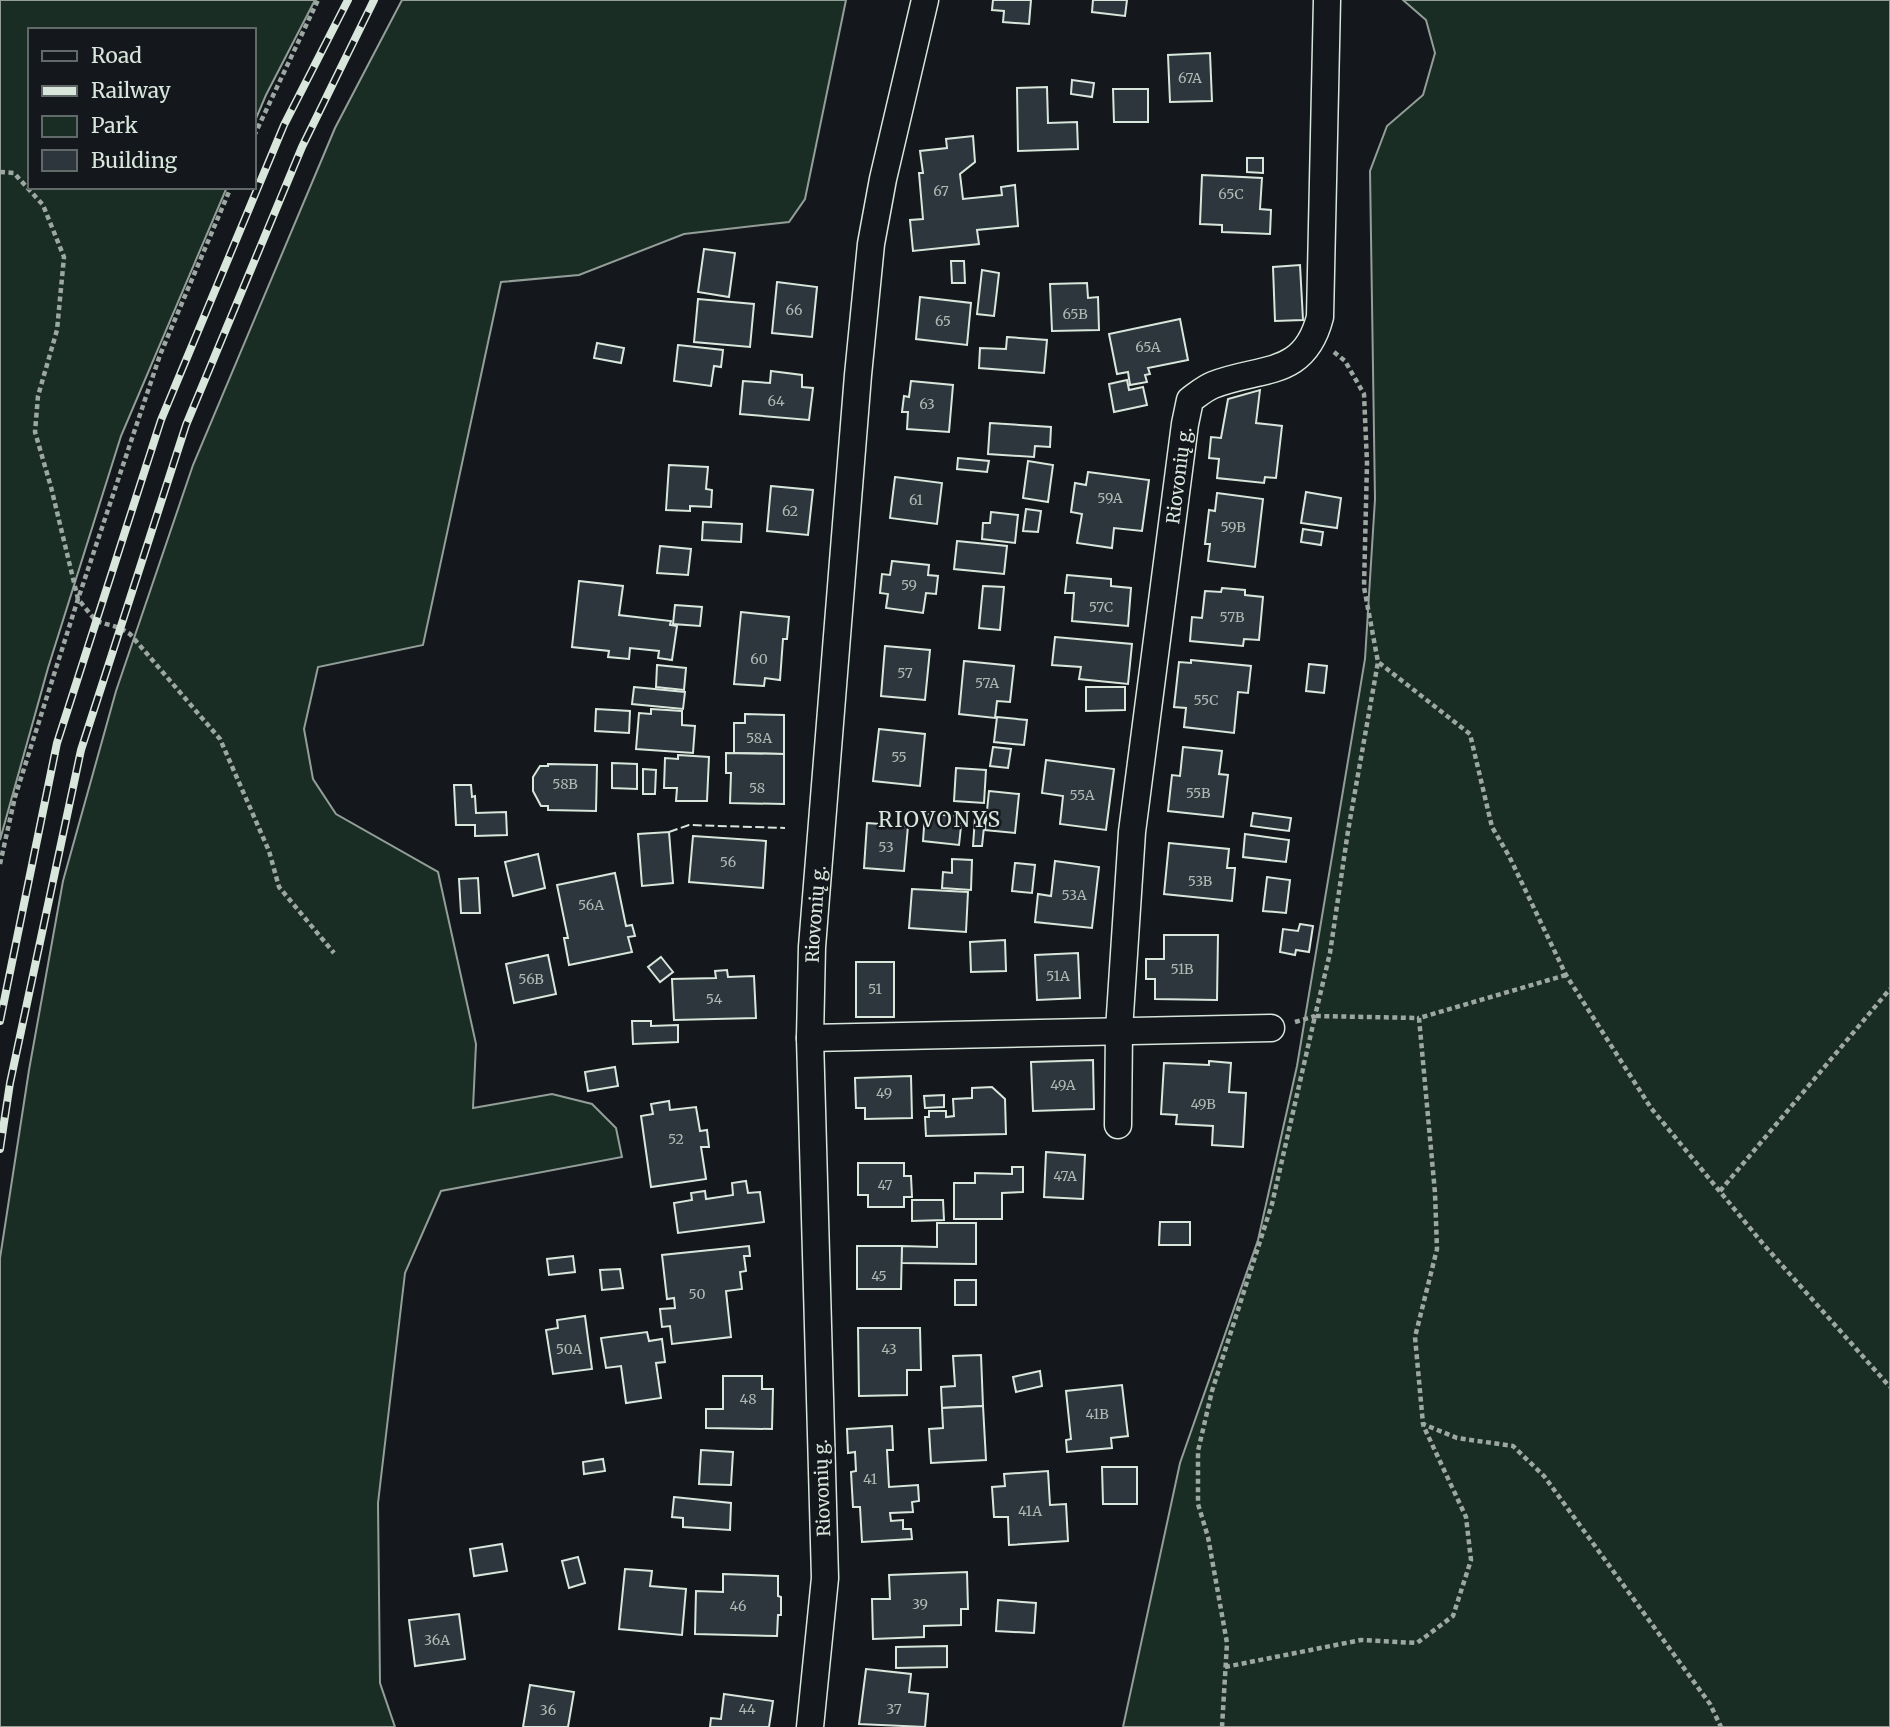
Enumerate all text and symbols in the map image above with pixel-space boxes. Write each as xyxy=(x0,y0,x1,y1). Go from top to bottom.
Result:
legend xyxy=(28,28,256,189)
text: Road xyxy=(91,42,142,69)
house number: 67A xyxy=(1178,69,1202,87)
text: Railway xyxy=(91,77,172,104)
text: Park xyxy=(91,112,138,139)
text: Building xyxy=(91,147,178,174)
house number: 67 xyxy=(933,182,949,200)
house number: 65C xyxy=(1218,185,1244,203)
house number: 66 xyxy=(786,301,802,319)
house number: 65B xyxy=(1062,305,1088,323)
house number: 65 xyxy=(935,312,951,330)
house number: 65A xyxy=(1135,338,1161,356)
house number: 64 xyxy=(767,392,785,410)
house number: 63 xyxy=(919,395,935,413)
street label: Riovonių g. xyxy=(1161,426,1196,525)
house number: 59A xyxy=(1097,489,1123,507)
house number: 61 xyxy=(909,491,923,509)
house number: 62 xyxy=(782,502,798,520)
house number: 59B xyxy=(1220,518,1246,536)
house number: 59 xyxy=(901,576,917,594)
house number: 57C xyxy=(1089,598,1113,616)
house number: 57B xyxy=(1220,608,1244,626)
house number: 60 xyxy=(750,650,768,668)
house number: 57 xyxy=(897,664,913,682)
house number: 57A xyxy=(975,674,999,692)
house number: 55C xyxy=(1194,691,1218,709)
house number: 58A xyxy=(746,729,772,747)
house number: 55 xyxy=(891,748,907,766)
house number: 58B xyxy=(552,775,578,793)
house number: 58 xyxy=(749,779,765,797)
house number: 55B xyxy=(1186,784,1210,802)
house number: 55A xyxy=(1069,786,1095,804)
district label: RIOVONYS xyxy=(878,806,1002,833)
house number: 53 xyxy=(878,838,894,856)
house number: 56 xyxy=(720,853,736,871)
street label: Riovonių g. xyxy=(800,865,830,963)
house number: 53B xyxy=(1188,872,1212,890)
house number: 53A xyxy=(1061,886,1087,904)
house number: 56A xyxy=(578,896,604,914)
house number: 51B xyxy=(1170,960,1194,978)
house number: 51A xyxy=(1046,967,1070,985)
house number: 56B xyxy=(518,970,544,988)
house number: 51 xyxy=(868,980,882,998)
house number: 54 xyxy=(706,990,723,1008)
house number: 49A xyxy=(1050,1076,1076,1094)
house number: 49 xyxy=(876,1084,892,1102)
house number: 49B xyxy=(1190,1095,1216,1113)
house number: 52 xyxy=(668,1130,684,1148)
house number: 47A xyxy=(1053,1167,1077,1185)
house number: 47 xyxy=(877,1176,893,1194)
house number: 45 xyxy=(871,1267,887,1285)
house number: 50 xyxy=(689,1285,705,1303)
house number: 50A xyxy=(556,1340,582,1358)
house number: 43 xyxy=(881,1340,897,1358)
house number: 48 xyxy=(740,1390,756,1408)
house number: 41B xyxy=(1085,1405,1109,1423)
street label: Riovonių g. xyxy=(809,1439,835,1537)
house number: 41 xyxy=(863,1470,877,1488)
house number: 41A xyxy=(1018,1502,1042,1520)
house number: 39 xyxy=(912,1595,928,1613)
house number: 46 xyxy=(730,1597,746,1615)
house number: 36A xyxy=(424,1631,450,1649)
house number: 44 xyxy=(738,1700,756,1718)
house number: 37 xyxy=(886,1700,902,1718)
house number: 36 xyxy=(540,1701,556,1719)

